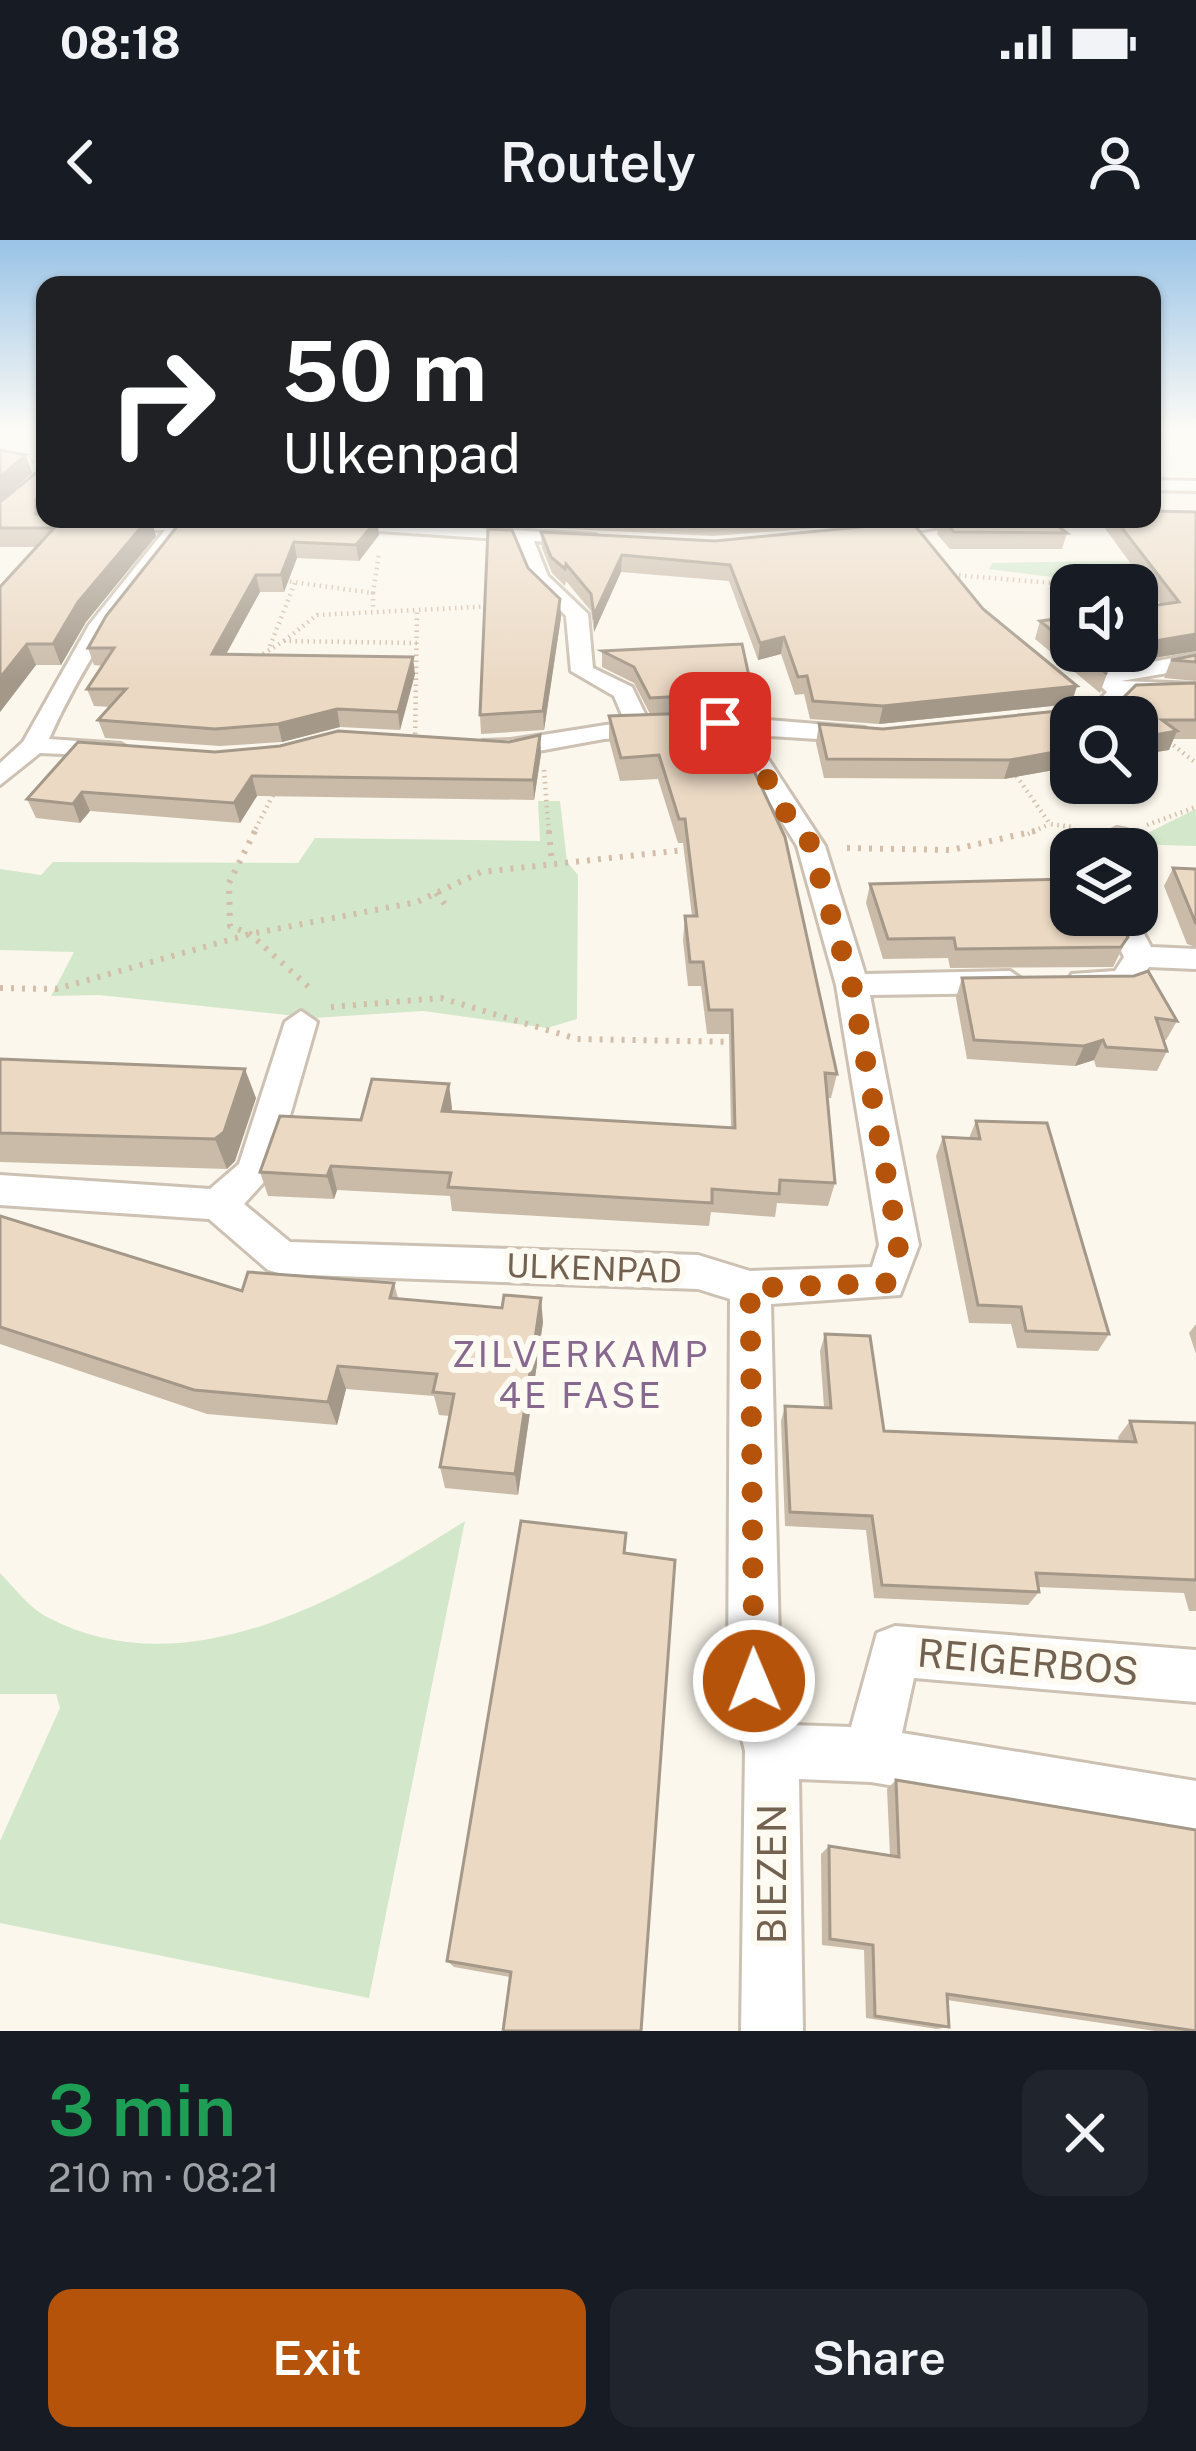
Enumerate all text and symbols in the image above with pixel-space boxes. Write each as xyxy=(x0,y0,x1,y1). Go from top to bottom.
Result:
text: 08:18 xyxy=(60,16,181,69)
icon: back xyxy=(48,129,114,195)
icon: person xyxy=(1082,129,1148,195)
text: Routely xyxy=(500,131,696,194)
text: 50 m xyxy=(282,321,487,420)
icon: right xyxy=(84,324,240,480)
text: Ulkenpad xyxy=(282,422,521,485)
map controls xyxy=(1050,564,1158,936)
button: sound xyxy=(1050,564,1158,672)
pin xyxy=(669,672,771,774)
icon: arrive xyxy=(687,690,753,756)
button: search xyxy=(1050,696,1158,804)
button: layers xyxy=(1050,828,1158,936)
street label: ULKENPAD xyxy=(506,1246,682,1290)
district label: ZILVERKAMP 4E FASE xyxy=(452,1333,710,1416)
position arrow xyxy=(691,1618,817,1744)
street label: REIGERBOS xyxy=(915,1629,1141,1695)
street label: BIEZEN xyxy=(749,1804,795,1944)
text: 3 min xyxy=(48,2068,236,2152)
button: close xyxy=(1022,2070,1148,2196)
text: 210 m · 08:21 xyxy=(48,2155,279,2201)
button: Exit xyxy=(48,2289,586,2427)
button: Share xyxy=(610,2289,1148,2427)

